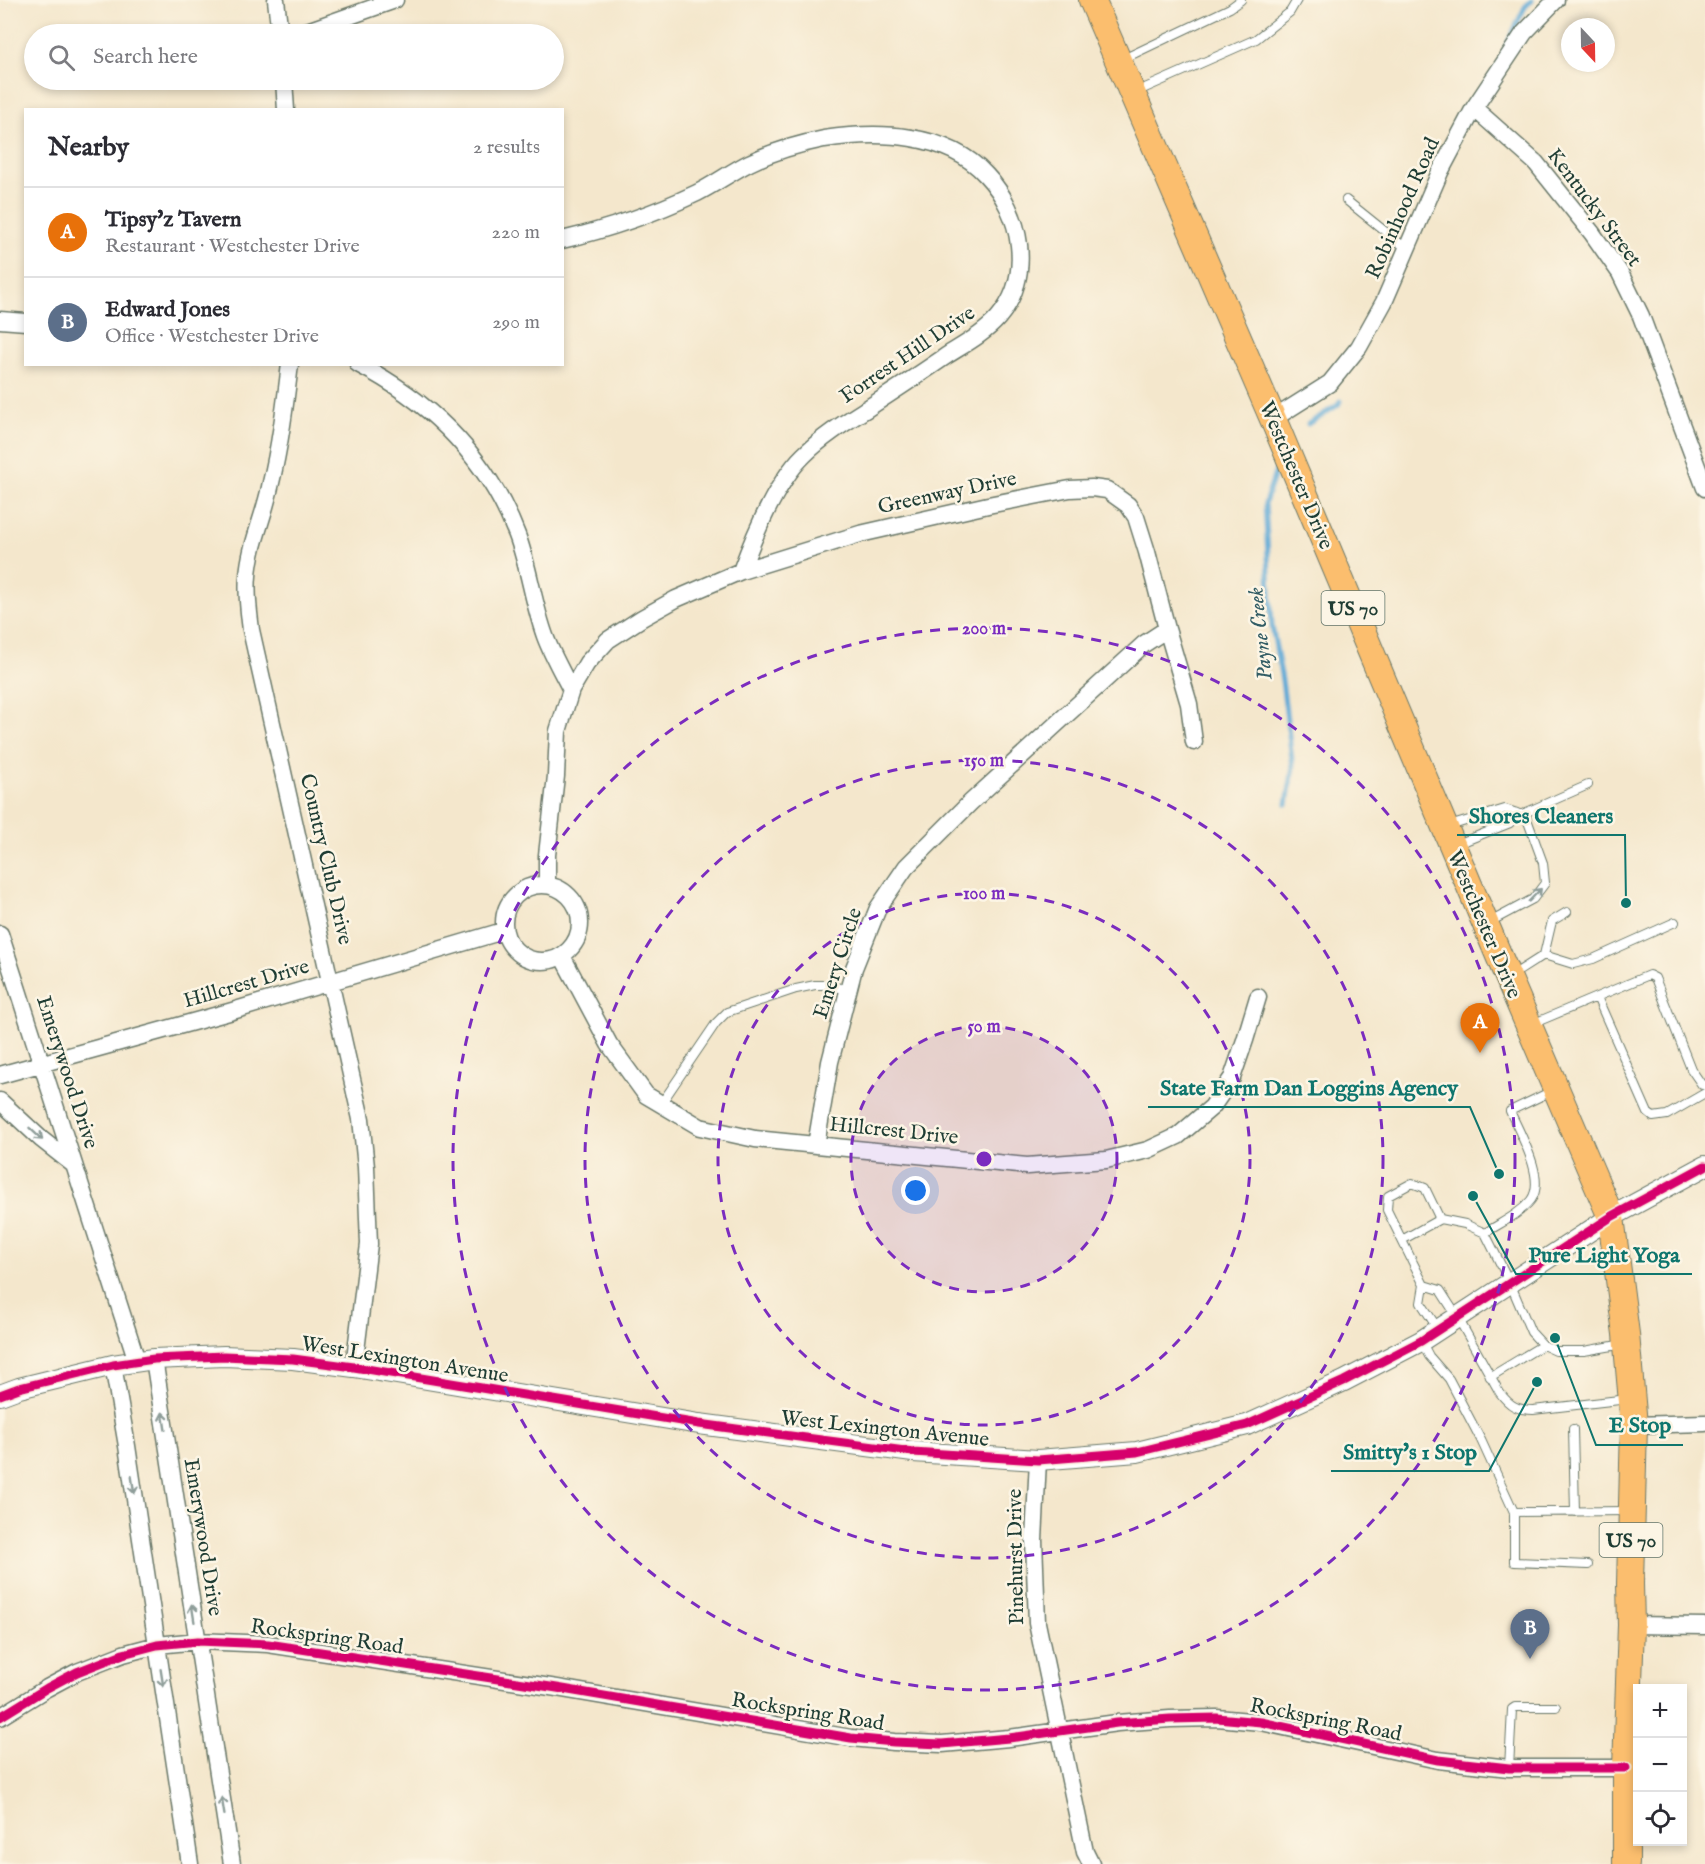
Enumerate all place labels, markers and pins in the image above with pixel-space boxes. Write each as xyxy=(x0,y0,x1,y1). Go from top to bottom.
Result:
callout: Shores Cleaners xyxy=(1457,795,1625,835)
pin: A xyxy=(1460,1004,1500,1053)
callout: State Farm Dan Loggins Agency xyxy=(1148,1067,1470,1107)
centre of rings xyxy=(974,1149,994,1169)
callout: Pure Light Yoga xyxy=(1516,1234,1692,1274)
callout: E Stop xyxy=(1596,1405,1683,1445)
callout: Smitty's 1 Stop xyxy=(1331,1431,1489,1471)
pin: B xyxy=(1510,1610,1550,1659)

